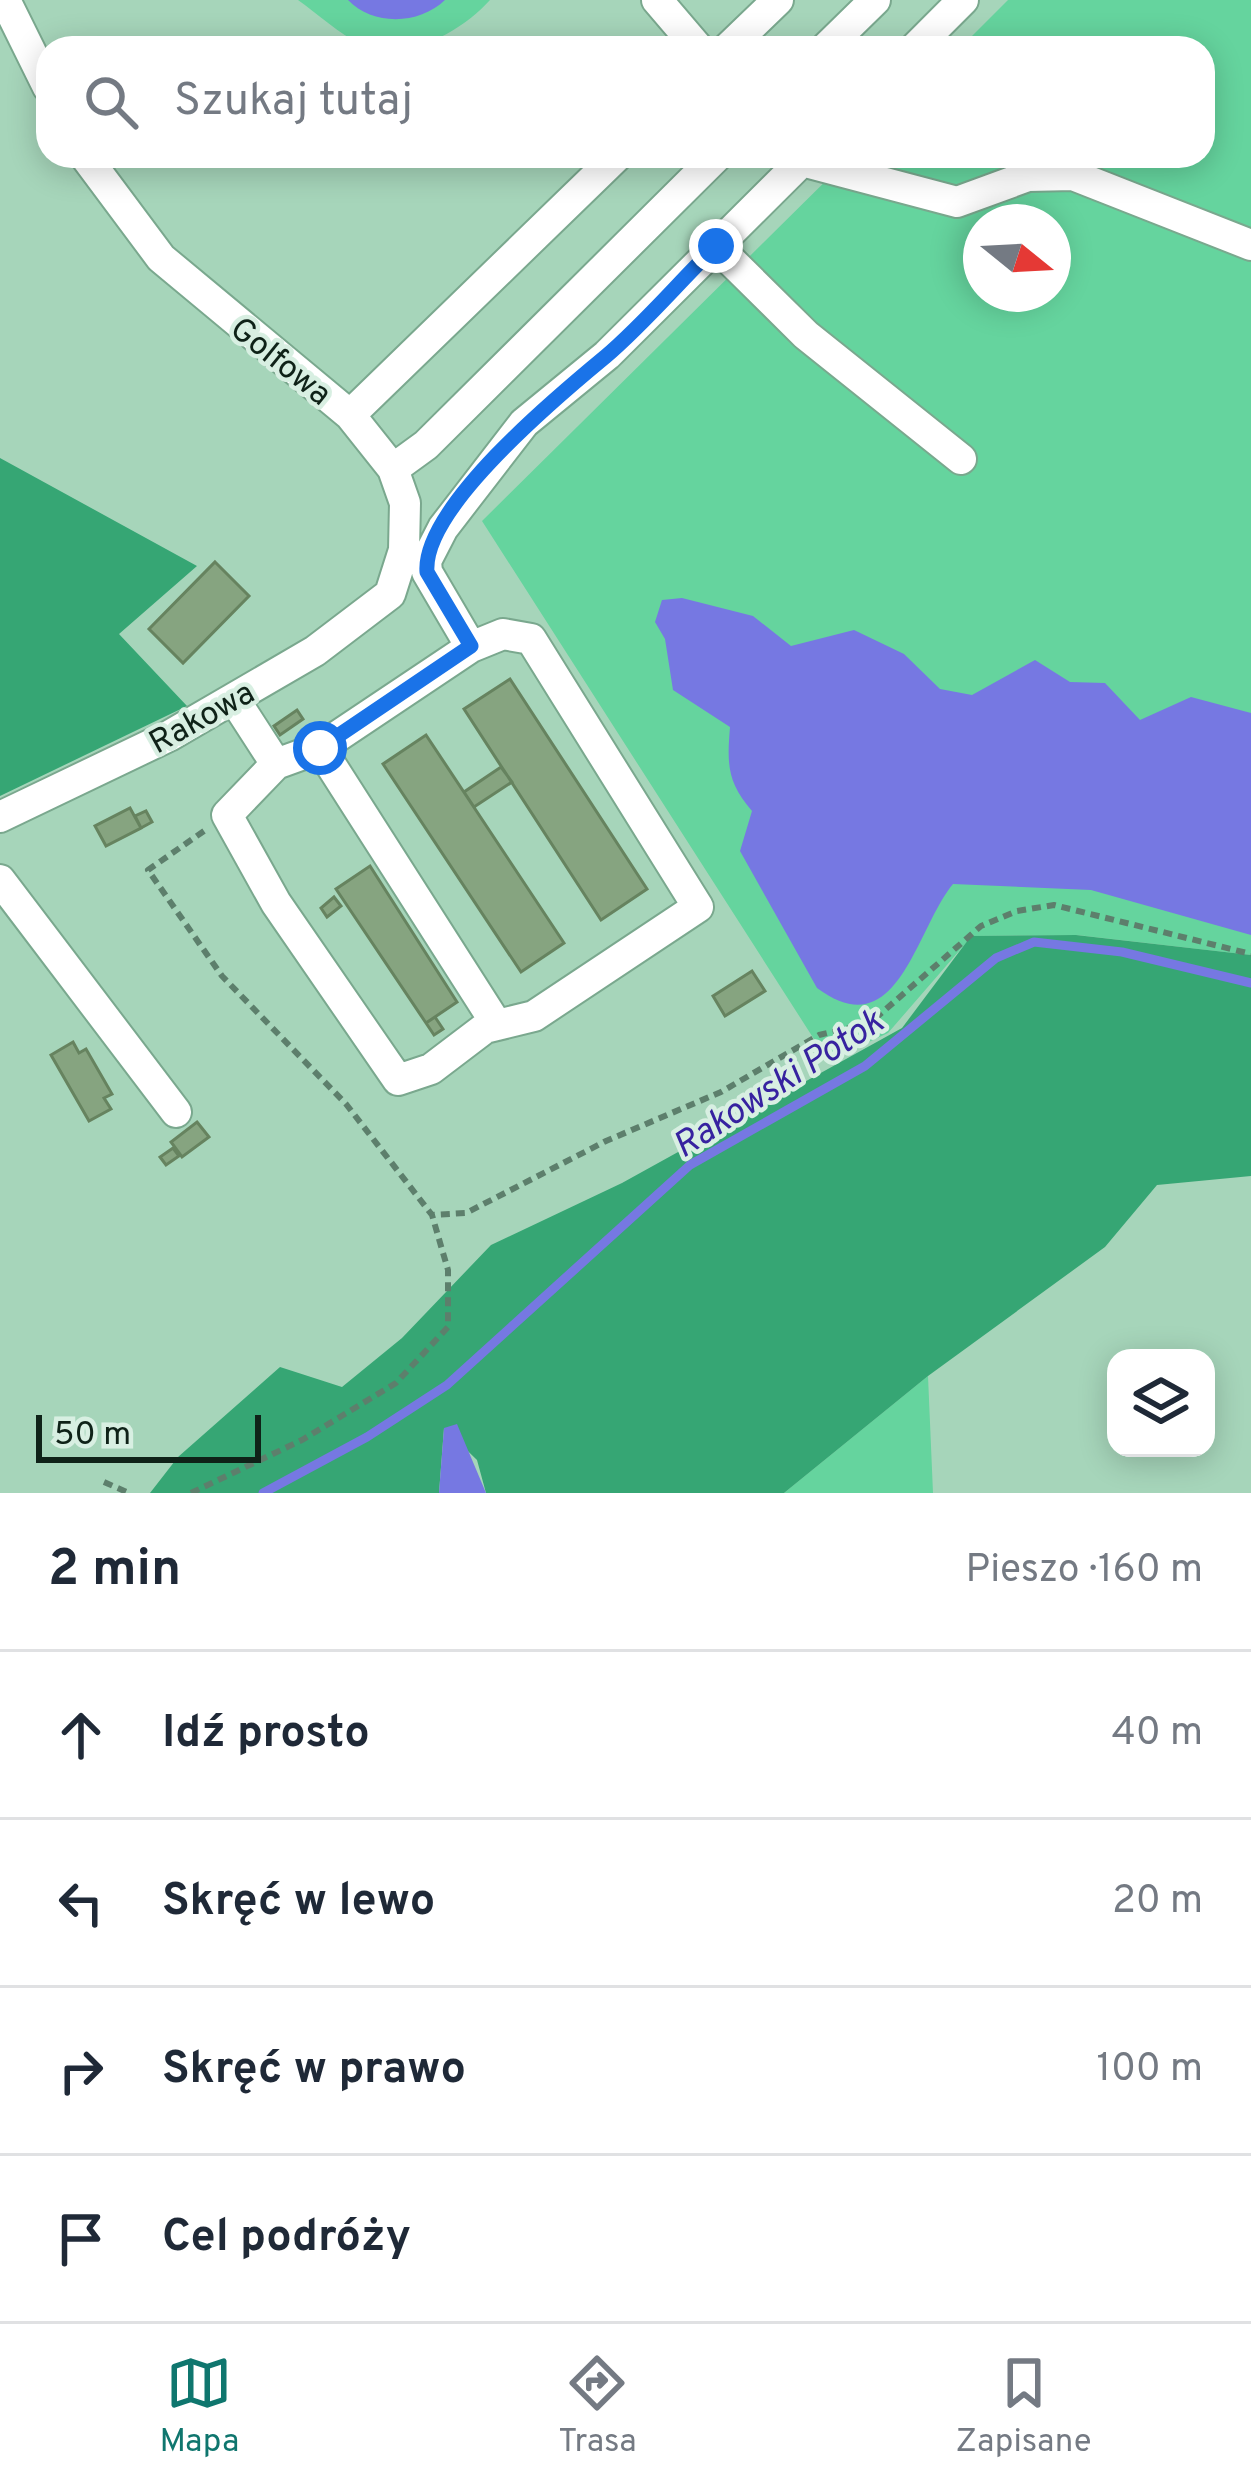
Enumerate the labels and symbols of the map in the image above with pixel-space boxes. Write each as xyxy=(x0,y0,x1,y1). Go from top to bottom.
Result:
north arrow xyxy=(963,204,1071,312)
route end xyxy=(689,219,743,273)
street label: Golfowa xyxy=(220,309,339,417)
street label: Rakowa xyxy=(143,673,263,766)
route start xyxy=(293,721,347,775)
water label: Rakowski Potok xyxy=(665,1000,894,1170)
scale bar xyxy=(36,1409,261,1462)

